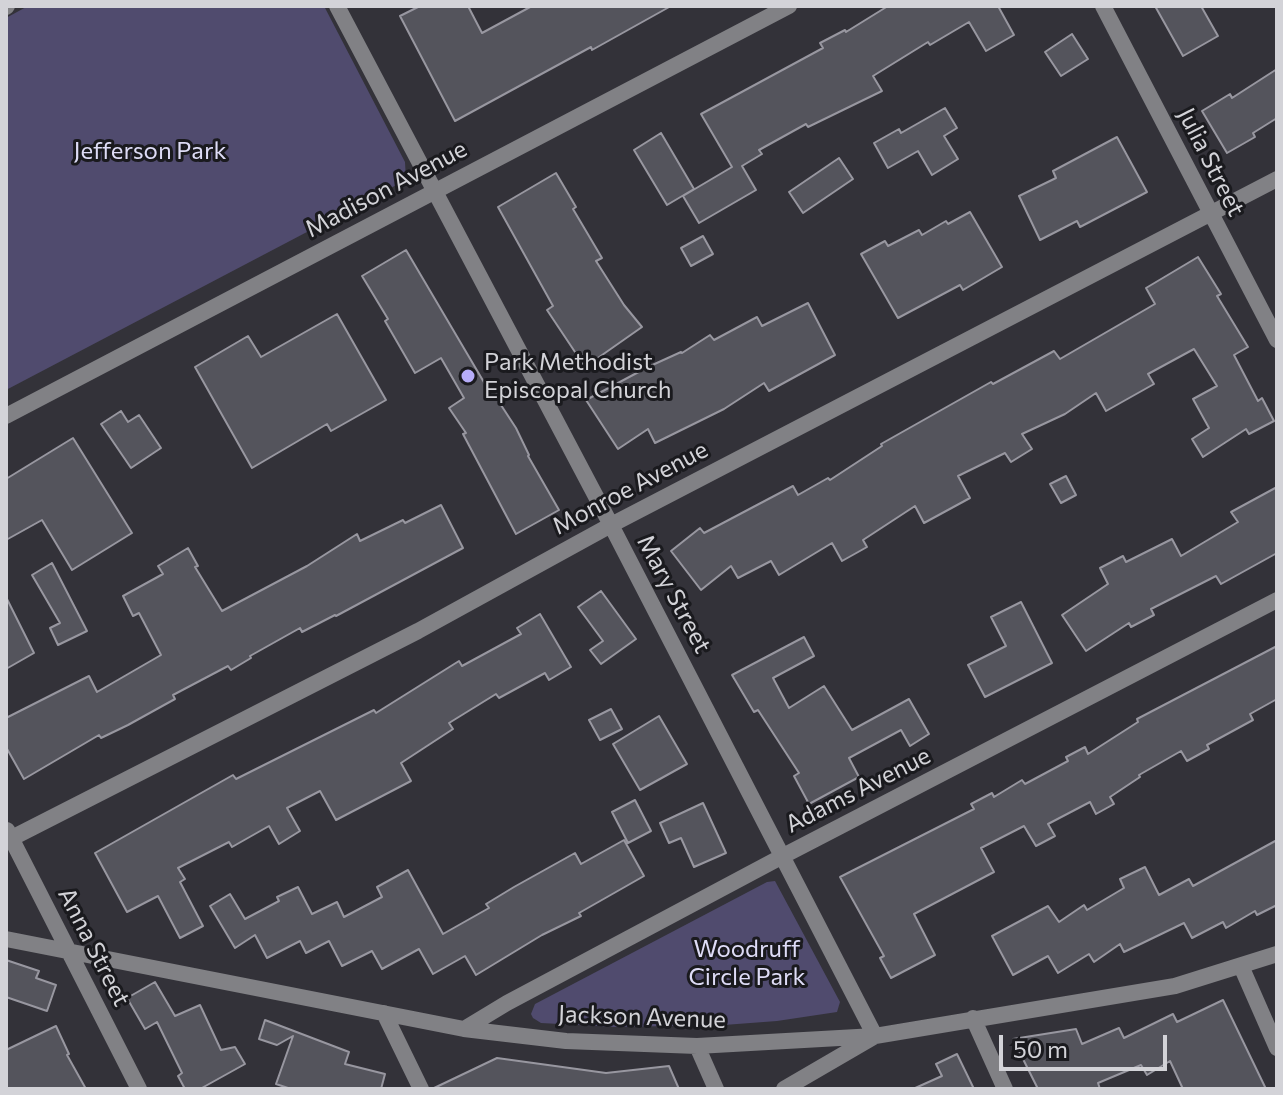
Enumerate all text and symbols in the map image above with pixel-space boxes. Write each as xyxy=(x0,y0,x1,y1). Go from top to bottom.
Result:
street label: Julia Street xyxy=(1171,103,1251,221)
street label: Madison Avenue xyxy=(300,134,472,244)
park label: Jefferson Park xyxy=(74,137,226,165)
place label: Park Methodist Episcopal Church xyxy=(484,348,672,404)
marker: Park Methodist Episcopal Church xyxy=(459,367,477,385)
street label: Monroe Avenue xyxy=(547,435,713,541)
street label: Mary Street xyxy=(631,530,717,658)
street label: Adams Avenue xyxy=(781,741,935,839)
street label: Anna Street xyxy=(52,883,136,1011)
park label: Woodruff Circle Park xyxy=(688,935,806,991)
street label: Jackson Avenue xyxy=(558,1000,726,1034)
scale bar xyxy=(1003,1019,1171,1069)
text: 50 m xyxy=(1013,1034,1068,1063)

